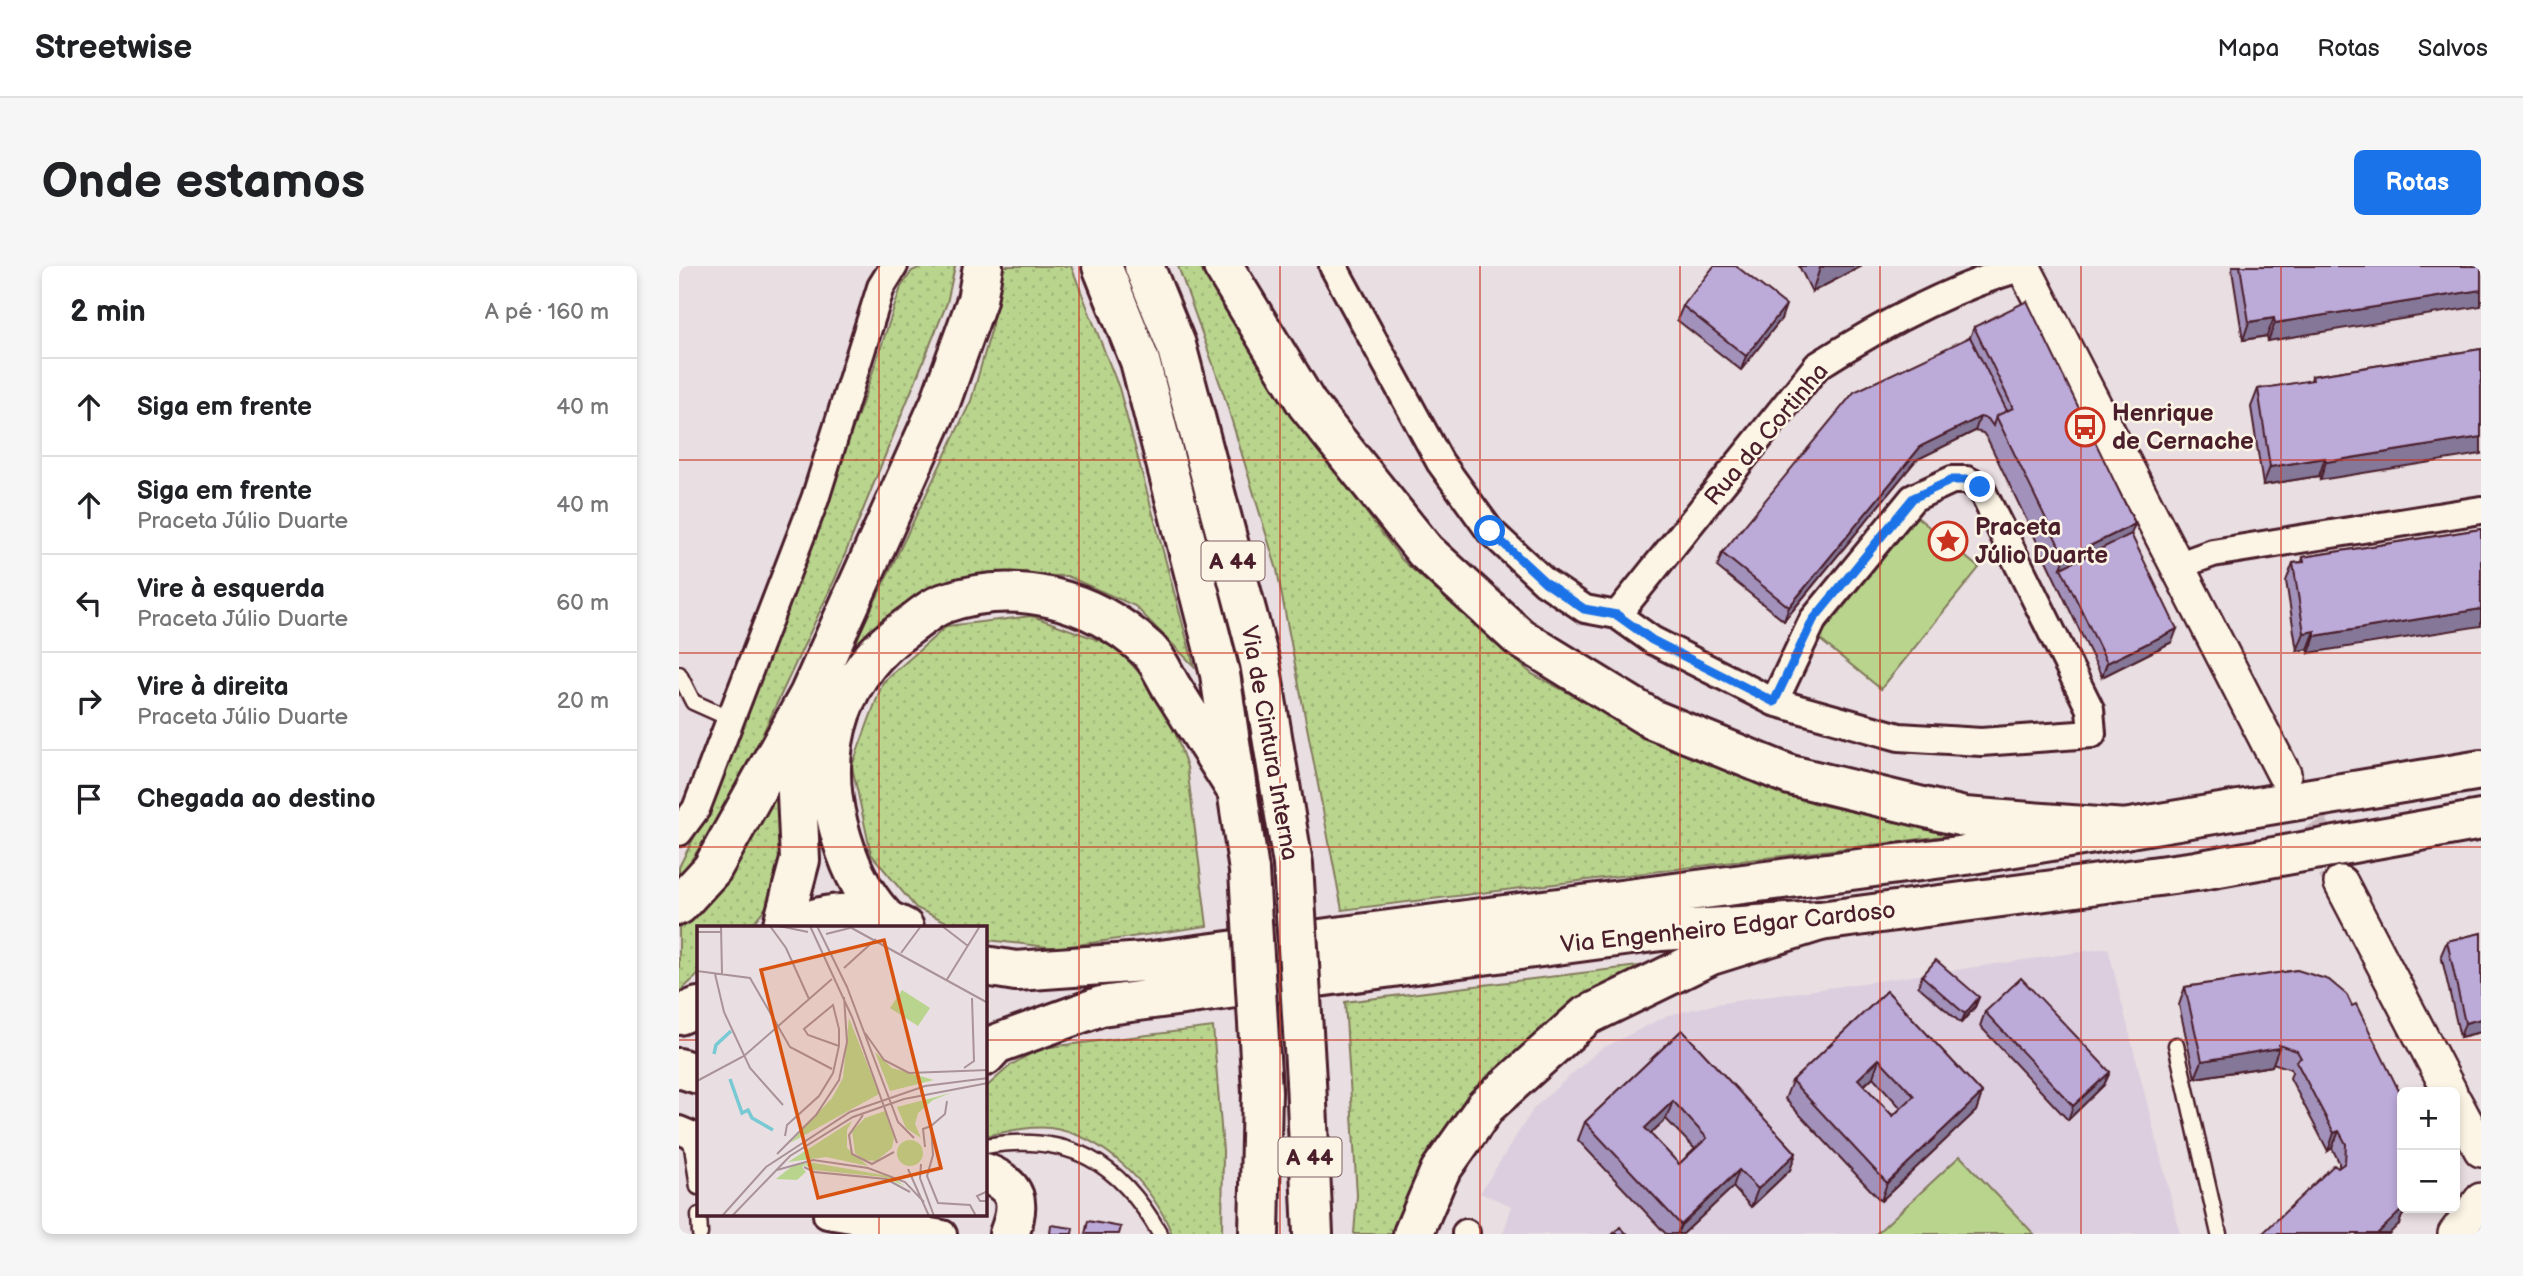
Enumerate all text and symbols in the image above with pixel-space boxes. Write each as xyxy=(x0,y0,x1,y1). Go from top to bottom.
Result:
text: Streetwise xyxy=(35,28,192,68)
text: Mapa xyxy=(2217,34,2279,63)
text: Rotas xyxy=(2317,34,2380,63)
text: Salvos xyxy=(2418,34,2488,63)
button: Rotas xyxy=(2354,150,2481,215)
text: Onde estamos xyxy=(42,153,365,212)
text: 2 min xyxy=(70,294,146,330)
text: A pé · 160 m xyxy=(485,298,609,326)
street label: Rua da Cortinha xyxy=(1698,357,1834,512)
icon: ahead xyxy=(70,388,108,426)
text: Siga em frente xyxy=(137,392,312,423)
text: 40 m xyxy=(556,393,609,421)
place label: Henrique de Cernache xyxy=(2112,399,2254,456)
bus stop icon: Henrique de Cernache xyxy=(2064,406,2106,448)
route end xyxy=(1964,471,1995,502)
text: Siga em frente xyxy=(137,476,312,507)
icon: ahead xyxy=(70,486,108,524)
text: 40 m xyxy=(556,491,609,519)
text: Praceta Júlio Duarte xyxy=(137,507,348,535)
place label: Praceta Júlio Duarte xyxy=(1975,513,2108,570)
route start xyxy=(1474,515,1505,546)
place icon: Praceta Júlio Duarte xyxy=(1927,520,1969,562)
road number: A 44 xyxy=(1201,542,1265,580)
text: Vire à esquerda xyxy=(137,574,325,605)
icon: left xyxy=(70,584,108,622)
text: 60 m xyxy=(556,589,609,617)
text: Praceta Júlio Duarte xyxy=(137,605,348,633)
street label: Via de Cintura Interna xyxy=(1235,624,1304,863)
text: Vire à direita xyxy=(137,672,289,703)
icon: right xyxy=(70,682,108,720)
text: 20 m xyxy=(557,687,609,715)
text: Praceta Júlio Duarte xyxy=(137,703,348,731)
icon: arrive xyxy=(70,780,108,818)
text: Chegada ao destino xyxy=(137,784,375,815)
street label: Via Engenheiro Edgar Cardoso xyxy=(1559,895,1897,960)
inset map xyxy=(697,926,987,1216)
map controls xyxy=(2397,1087,2460,1213)
button: + xyxy=(2397,1087,2460,1150)
road number: A 44 xyxy=(1279,1138,1341,1177)
button: − xyxy=(2397,1150,2460,1213)

